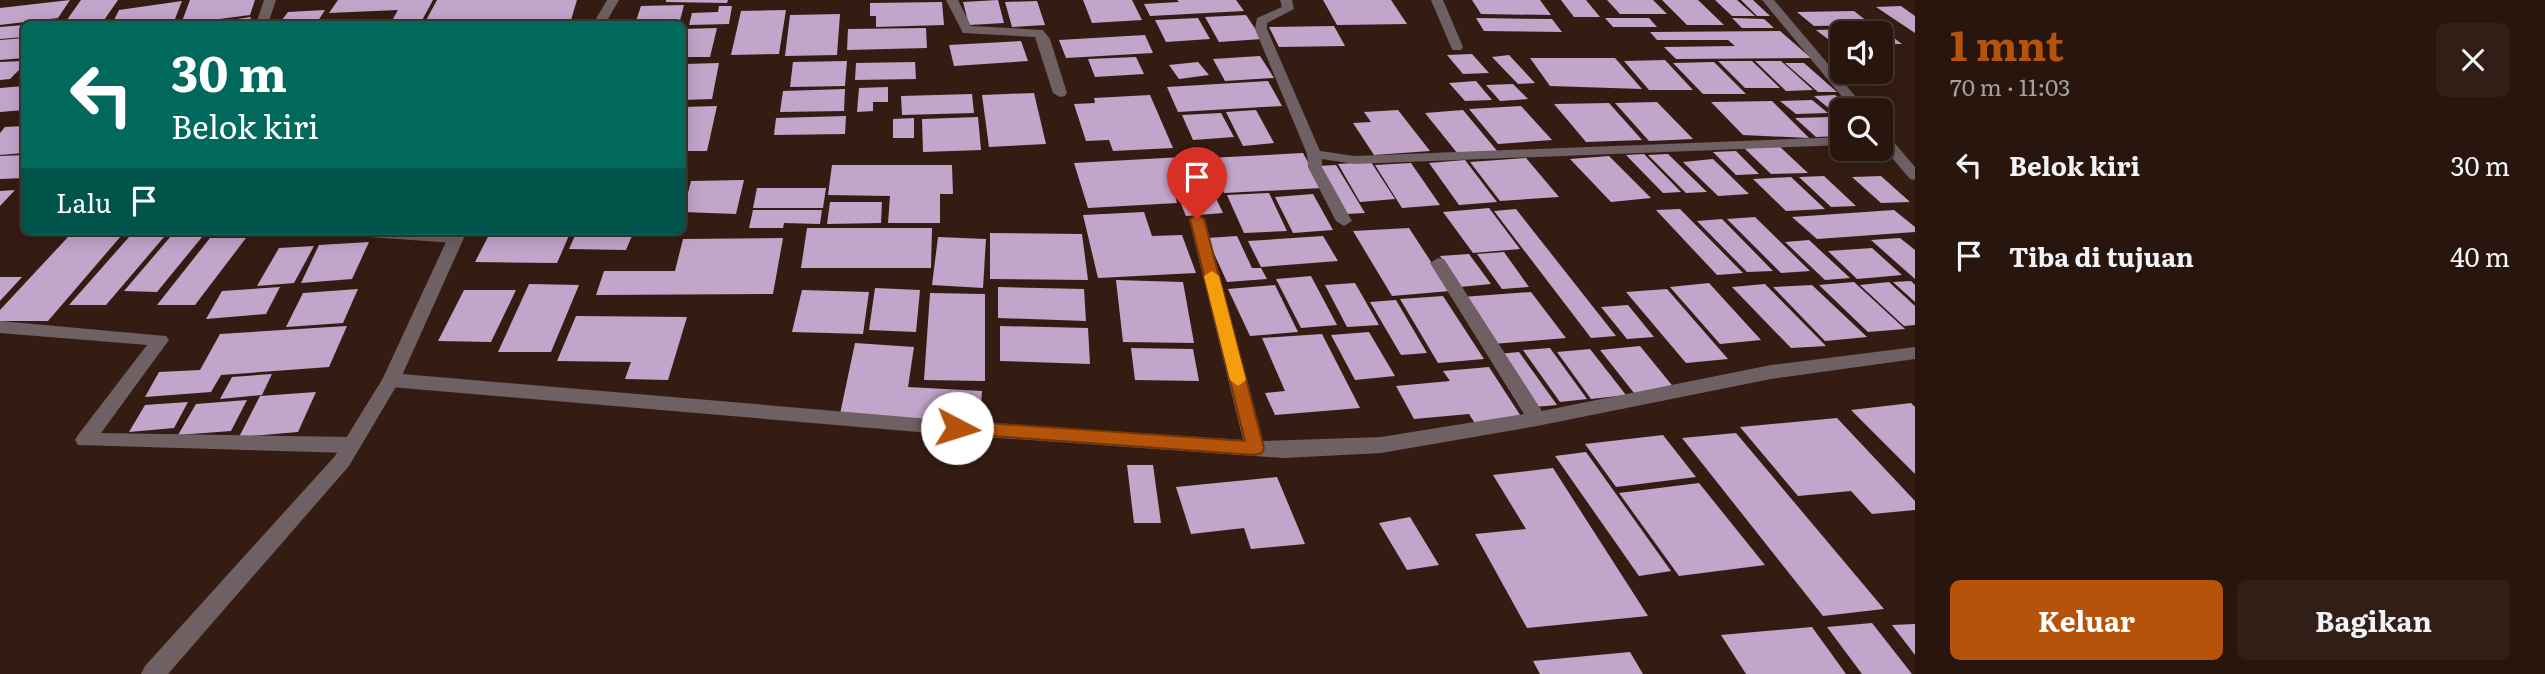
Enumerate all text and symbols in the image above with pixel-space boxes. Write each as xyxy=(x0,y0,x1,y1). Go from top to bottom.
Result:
text: 1 mnt xyxy=(1950,12,2064,74)
map controls xyxy=(1830,21,1893,161)
button: sound xyxy=(1830,21,1893,84)
button: close xyxy=(2436,23,2510,97)
text: 30 m xyxy=(171,34,287,107)
icon: left xyxy=(56,49,147,140)
text: 70 m · 11:03 xyxy=(1950,69,2071,103)
button: search xyxy=(1830,98,1893,161)
text: Belok kiri xyxy=(171,101,319,149)
text: Belok kiri xyxy=(2009,145,2140,184)
text: 30 m xyxy=(2450,145,2510,184)
icon: left xyxy=(1950,146,1988,184)
pin xyxy=(1167,147,1227,219)
icon: arrive xyxy=(1178,158,1216,196)
text: Lalu xyxy=(56,182,111,221)
icon: arrive xyxy=(125,182,163,220)
text: Tiba di tujuan xyxy=(2009,236,2194,275)
text: 40 m xyxy=(2450,236,2510,275)
icon: arrive xyxy=(1950,237,1988,275)
position arrow xyxy=(920,391,994,465)
button: Keluar xyxy=(1950,580,2223,660)
button: Bagikan xyxy=(2237,580,2510,660)

